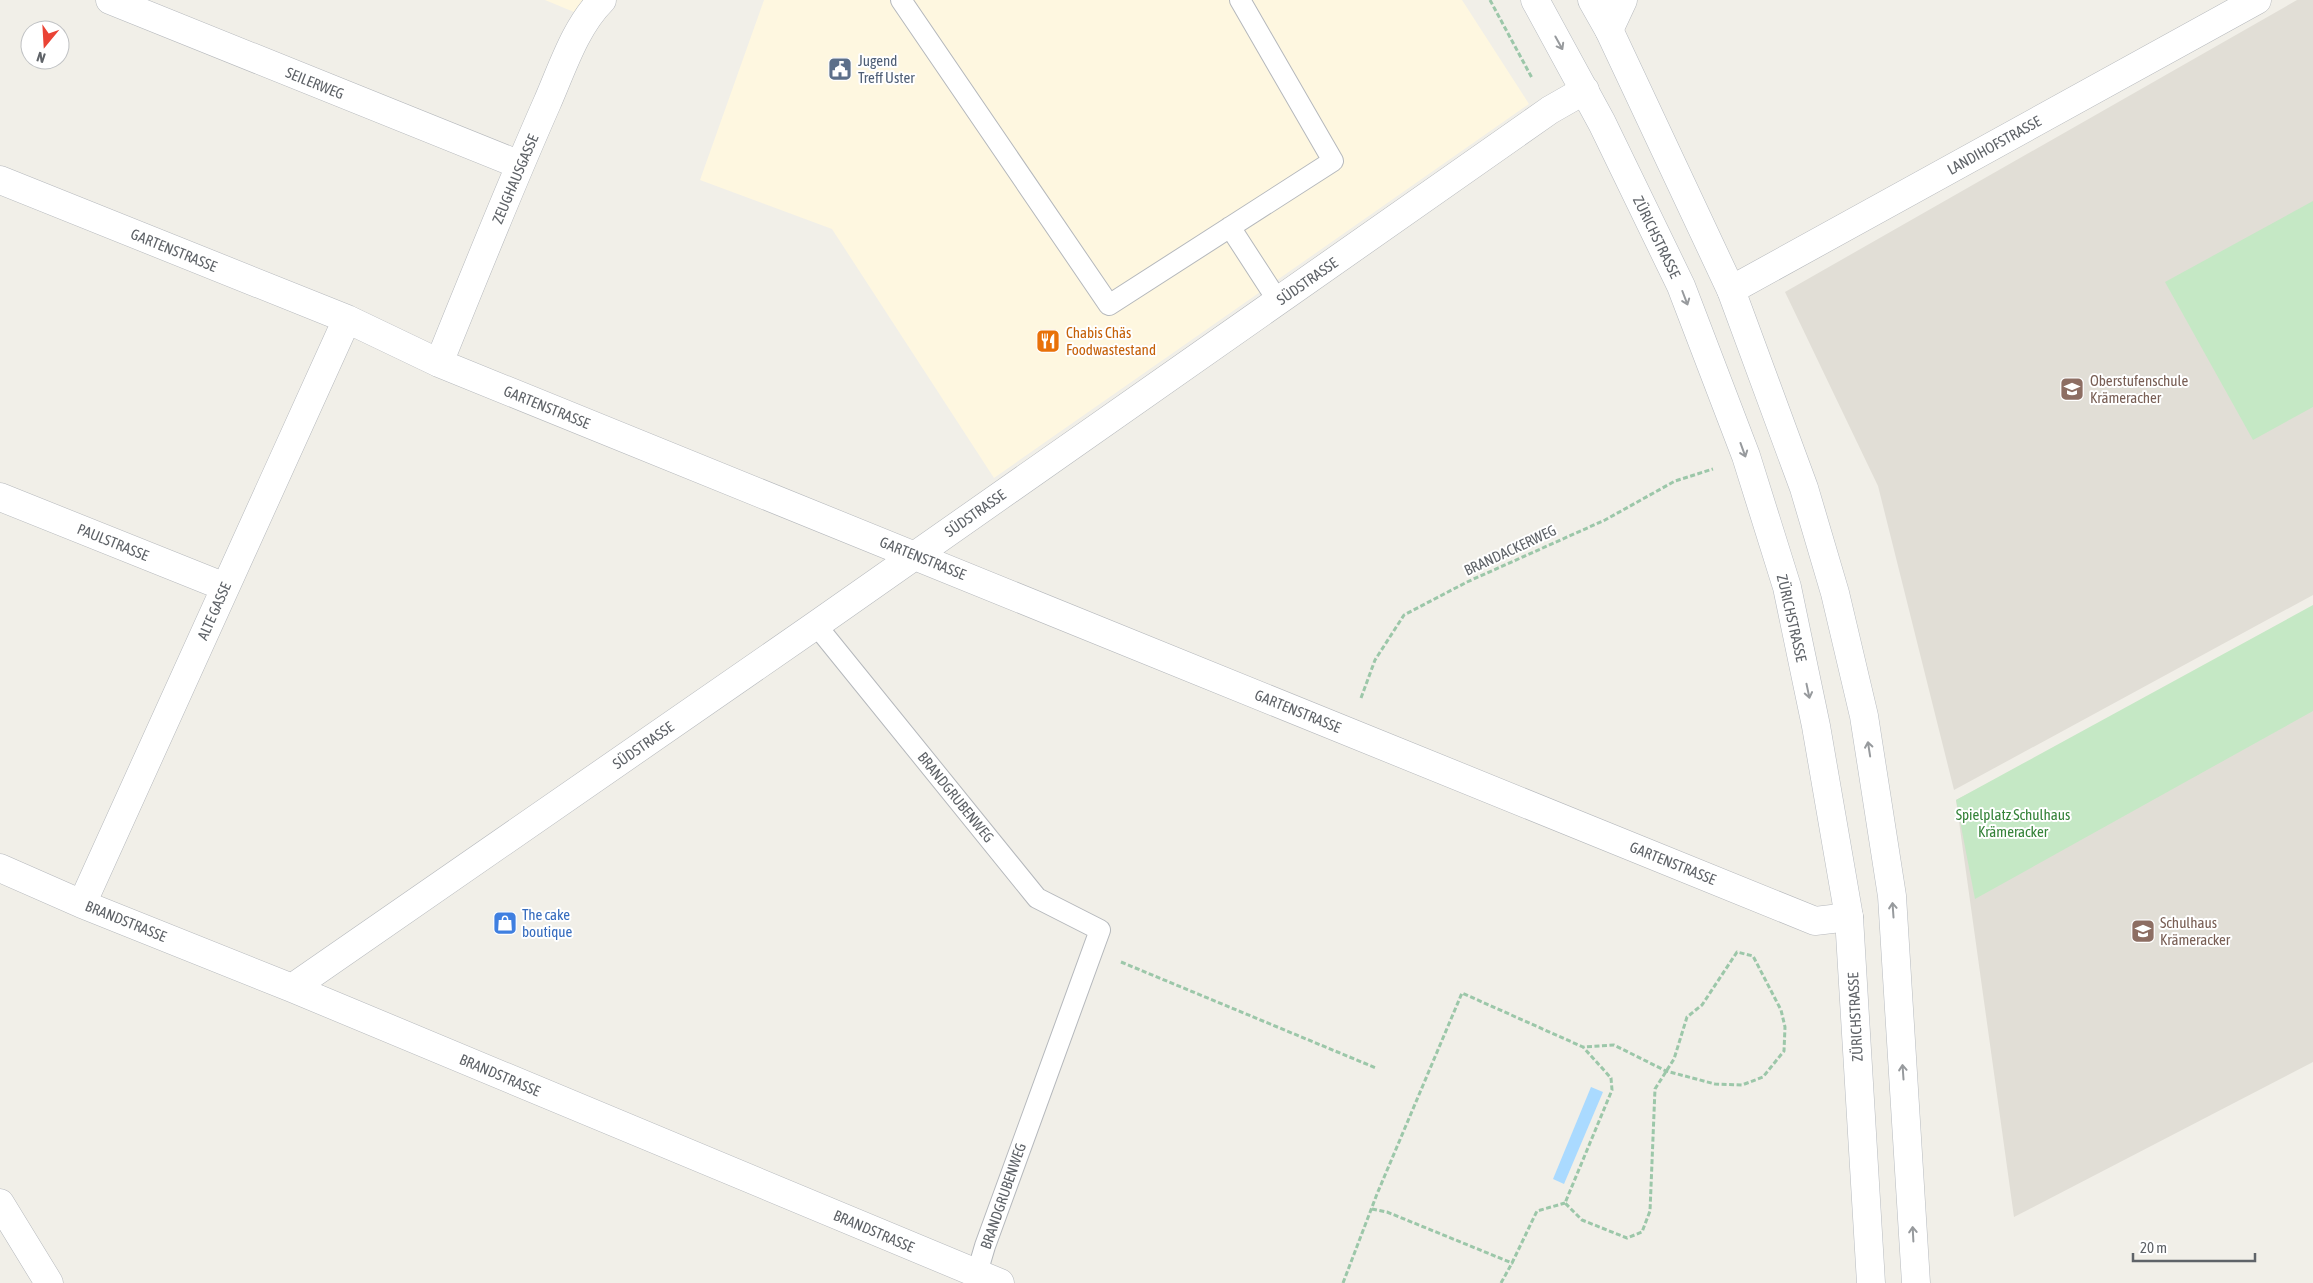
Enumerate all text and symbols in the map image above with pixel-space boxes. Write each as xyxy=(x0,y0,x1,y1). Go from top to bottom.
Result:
north arrow xyxy=(20,20,70,70)
one-way arrow xyxy=(1554,35,1564,49)
text: N xyxy=(35,48,47,66)
place label: Jugend Treff Uster xyxy=(858,52,915,86)
public building icon: Jugend Treff Uster xyxy=(827,56,853,82)
street label: SEILERWEG xyxy=(283,64,347,102)
street label: LANDIHOFSTRASSE xyxy=(1944,112,2044,178)
street label: ZEUGHAUSGASSE xyxy=(489,131,542,226)
street label: ZÜRICHSTRASSE xyxy=(1630,193,1684,281)
street label: GARTENSTRASSE xyxy=(128,225,220,275)
street label: SÜDSTRASSE xyxy=(1273,254,1341,308)
one-way arrow xyxy=(1681,290,1690,305)
place label: Chabis Chäs Foodwastestand xyxy=(1066,324,1156,358)
restaurant icon: Chabis Chäs Foodwastestand xyxy=(1035,328,1061,354)
place label: Oberstufenschule Krämeracher xyxy=(2090,372,2188,406)
school or university icon: Oberstufenschule Krämeracher xyxy=(2059,376,2085,402)
street label: GARTENSTRASSE xyxy=(501,382,593,432)
one-way arrow xyxy=(1739,441,1748,457)
street label: SÜDSTRASSE xyxy=(941,486,1009,540)
street label: PAULSTRASSE xyxy=(75,520,152,564)
street label: BRANDACKERWEG xyxy=(1461,521,1559,579)
street label: GARTENSTRASSE xyxy=(877,533,969,583)
street label: ZÜRICHSTRASSE xyxy=(1774,573,1810,664)
street label: ALTE GASSE xyxy=(194,579,234,642)
one-way arrow xyxy=(1804,682,1814,698)
street label: GARTENSTRASSE xyxy=(1252,686,1344,736)
street label: SÜDSTRASSE xyxy=(609,718,677,772)
one-way arrow xyxy=(1864,742,1874,758)
street label: BRANDGRUBENWEG xyxy=(914,748,998,846)
park label: Spielplatz Schulhaus Krämeracker xyxy=(1956,806,2070,840)
street label: GARTENSTRASSE xyxy=(1627,838,1719,888)
street label: BRANDSTRASSE xyxy=(83,897,170,945)
one-way arrow xyxy=(1888,902,1897,918)
place label: The cake boutique xyxy=(522,906,573,940)
shop icon: The cake boutique xyxy=(492,910,518,936)
place label: Schulhaus Krämeracker xyxy=(2160,914,2231,948)
school or university icon: Schulhaus Krämeracker xyxy=(2130,918,2156,944)
street label: ZÜRICHSTRASSE xyxy=(1844,971,1866,1062)
street label: BRANDSTRASSE xyxy=(457,1050,543,1100)
one-way arrow xyxy=(1898,1064,1908,1080)
street label: BRANDGRUBENWEG xyxy=(977,1141,1029,1251)
street label: BRANDSTRASSE xyxy=(831,1206,917,1256)
one-way arrow xyxy=(1908,1227,1917,1243)
scale bar xyxy=(2133,1230,2256,1262)
text: 20 m xyxy=(2140,1239,2167,1256)

